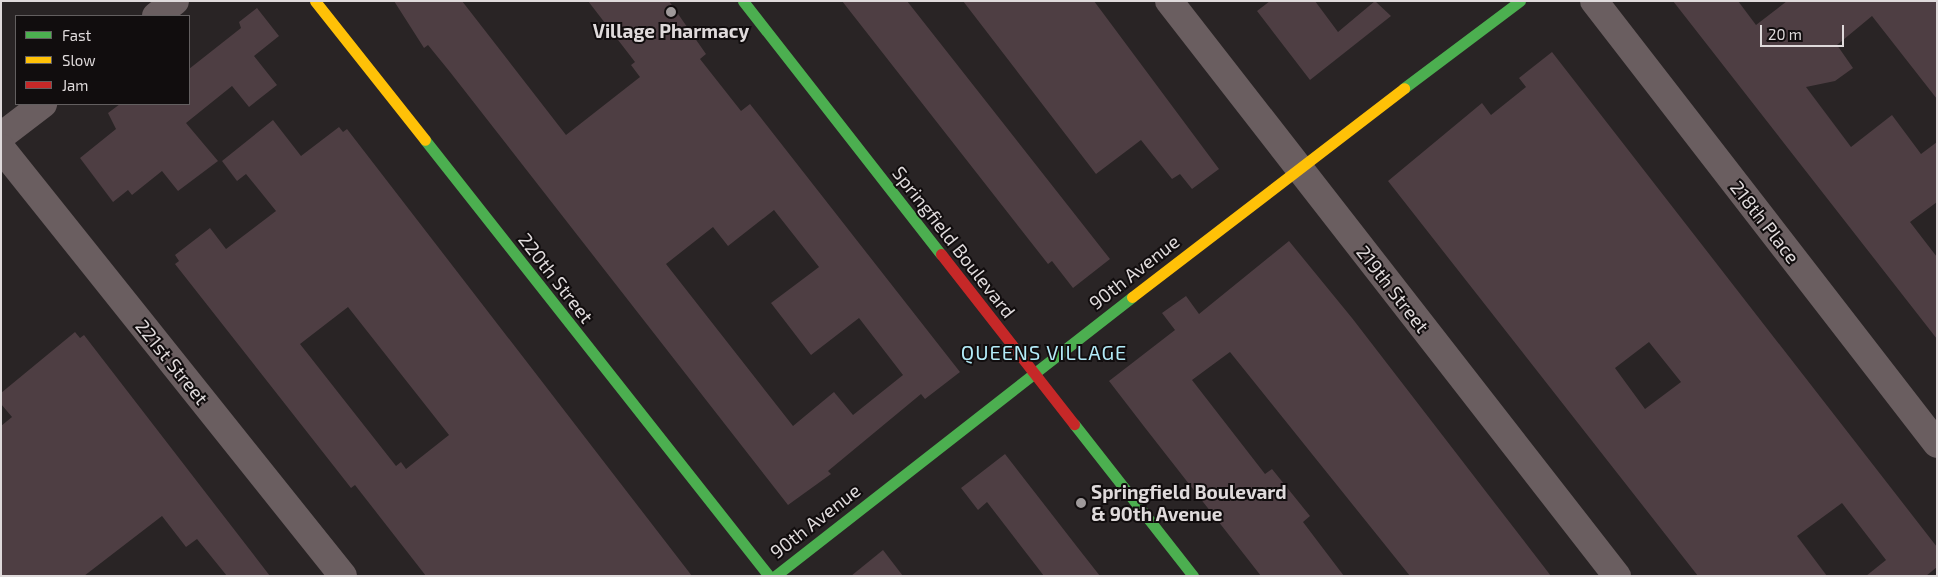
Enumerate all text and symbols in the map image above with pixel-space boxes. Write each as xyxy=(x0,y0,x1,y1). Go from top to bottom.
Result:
marker: Village Pharmacy xyxy=(665,6,677,18)
legend xyxy=(15,15,190,105)
scale bar xyxy=(1763,15,1847,47)
place label: Village Pharmacy xyxy=(593,20,749,42)
text: 20 m xyxy=(1768,25,1802,43)
text: Fast xyxy=(62,26,91,44)
text: Slow xyxy=(62,51,96,69)
text: Jam xyxy=(62,76,88,94)
street label: Springfield Boulevard xyxy=(888,162,1020,322)
street label: 218th Place xyxy=(1726,176,1804,268)
street label: 220th Street xyxy=(514,228,598,328)
street label: 90th Avenue xyxy=(1084,230,1184,314)
street label: 219th Street xyxy=(1352,241,1434,337)
street label: 221st Street xyxy=(131,315,213,409)
district label: QUEENS VILLAGE xyxy=(959,340,1129,364)
street label: 90th Avenue xyxy=(765,479,865,563)
place label: Springfield Boulevard & 90th Avenue xyxy=(1091,481,1287,525)
marker: Springfield Boulevard & 90th Avenue xyxy=(1075,497,1087,509)

